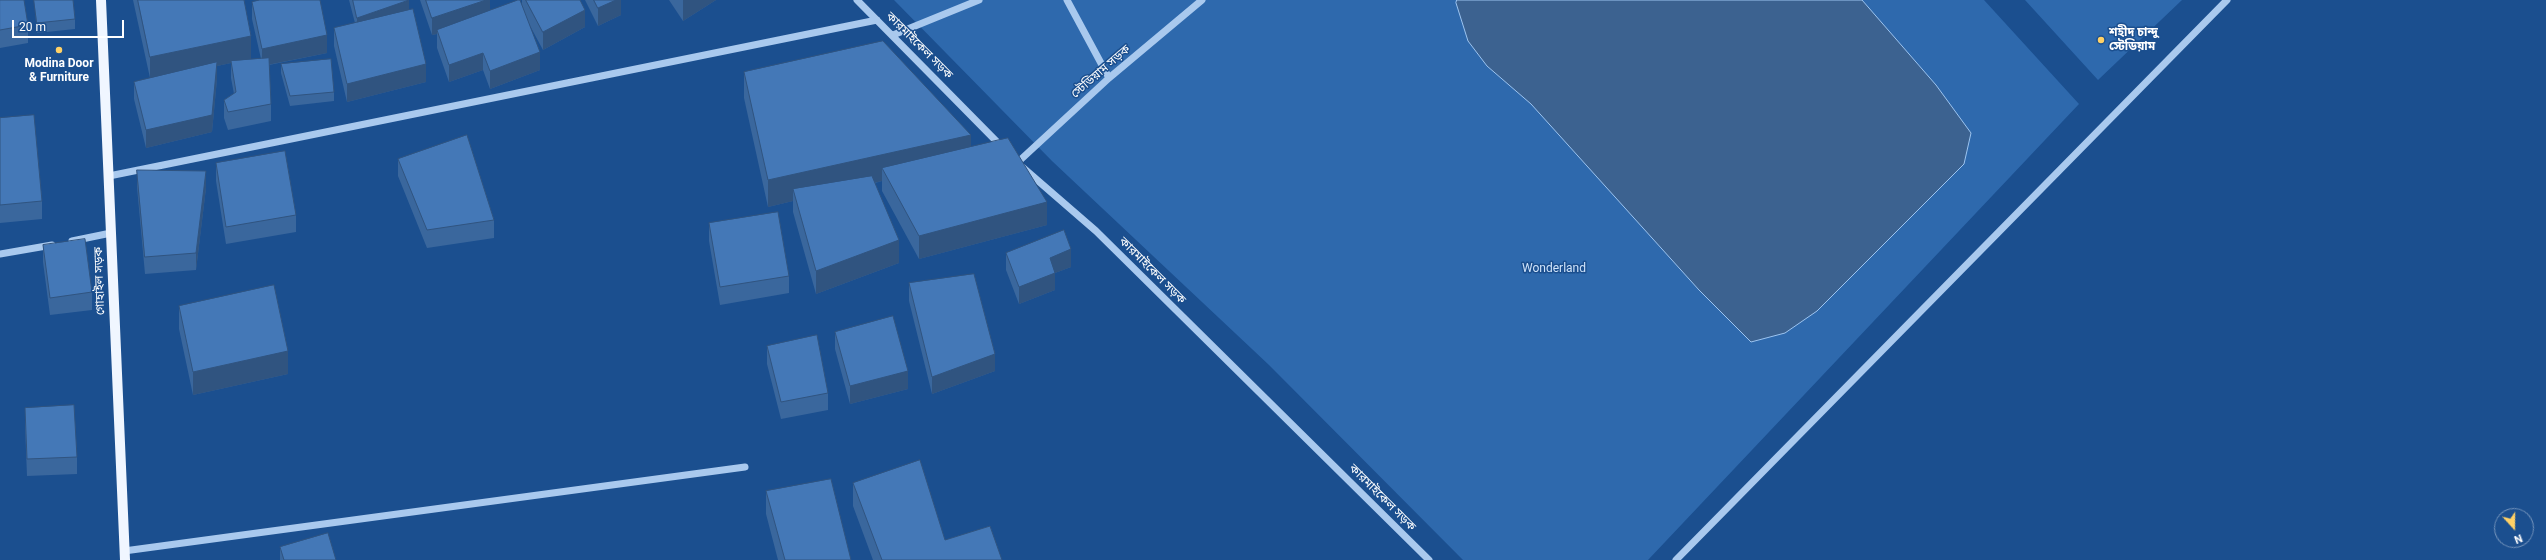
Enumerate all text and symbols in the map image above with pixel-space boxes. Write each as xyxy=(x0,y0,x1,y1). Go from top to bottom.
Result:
street label: কারমাইকেল সড়ক xyxy=(883,10,955,82)
scale bar xyxy=(14,12,126,38)
text: 20 m xyxy=(19,20,46,34)
place label: শহীদ চান্দু স্টেডিয়াম xyxy=(2109,26,2158,54)
marker: শহীদ চান্দু স্টেডিয়াম xyxy=(2096,35,2106,45)
street label: স্টেডিয়াম সড়ক xyxy=(1068,42,1134,102)
marker: Modina Door & Furniture xyxy=(54,45,64,55)
place label: Modina Door & Furniture xyxy=(24,57,94,85)
street label: কারমাইকেল সড়ক xyxy=(1116,235,1188,307)
street label: গোহাইল সড়ক xyxy=(92,247,108,315)
park label: Wonderland xyxy=(1522,262,1586,276)
street label: কারমাইকেল সড়ক xyxy=(1346,462,1418,534)
north arrow xyxy=(2494,508,2534,548)
text: N xyxy=(2512,531,2524,546)

